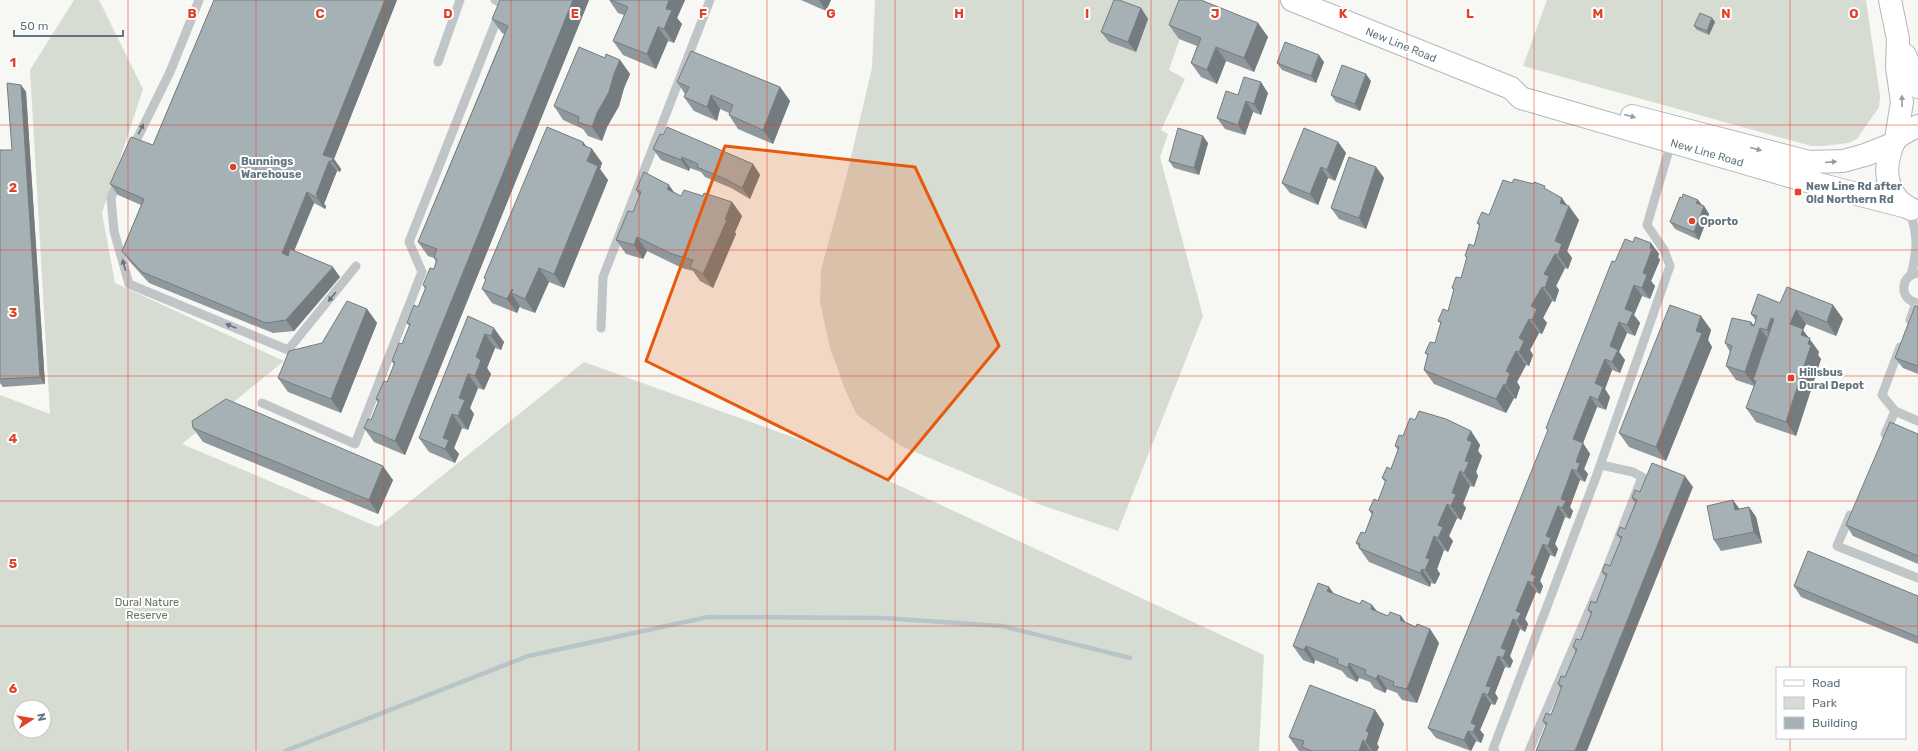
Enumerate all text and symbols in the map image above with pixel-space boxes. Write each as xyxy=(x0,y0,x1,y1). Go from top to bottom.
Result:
text: B xyxy=(187,6,197,21)
text: C xyxy=(315,6,325,21)
text: D xyxy=(443,6,453,21)
text: E xyxy=(571,6,579,21)
text: F xyxy=(699,6,707,21)
text: G xyxy=(826,6,836,21)
text: H xyxy=(954,6,964,21)
text: I xyxy=(1085,6,1089,21)
text: J xyxy=(1211,6,1219,21)
text: K xyxy=(1339,6,1348,21)
text: L xyxy=(1466,6,1474,21)
text: M xyxy=(1593,6,1603,21)
text: N xyxy=(1721,6,1731,21)
text: O xyxy=(1849,6,1859,21)
scale bar xyxy=(14,12,123,38)
text: 50 m xyxy=(20,19,48,33)
street label: New Line Road xyxy=(1364,25,1438,65)
text: 1 xyxy=(10,55,16,70)
one-way arrow xyxy=(1899,94,1905,107)
one-way arrow xyxy=(1624,113,1637,119)
one-way arrow xyxy=(138,123,144,135)
street label: New Line Road xyxy=(1669,136,1745,170)
one-way arrow xyxy=(1750,146,1762,152)
place label: Bunnings Warehouse xyxy=(241,155,302,181)
one-way arrow xyxy=(1825,158,1837,165)
marker: Bunnings Warehouse xyxy=(228,162,238,172)
text: 2 xyxy=(9,180,17,195)
place label: New Line Rd after Old Northern Rd xyxy=(1806,180,1902,206)
marker: New Line Rd after Old Northern Rd xyxy=(1793,187,1803,197)
place label: Oporto xyxy=(1700,215,1739,228)
marker: Oporto xyxy=(1687,216,1697,226)
one-way arrow xyxy=(121,259,127,271)
one-way arrow xyxy=(327,291,336,302)
text: 3 xyxy=(9,305,18,320)
one-way arrow xyxy=(225,323,237,329)
place label: Hillsbus Dural Depot xyxy=(1799,366,1864,392)
marker: Hillsbus Dural Depot xyxy=(1786,373,1796,383)
text: 4 xyxy=(9,431,18,446)
text: 5 xyxy=(9,556,17,571)
park label: Dural Nature Reserve xyxy=(115,596,179,622)
legend xyxy=(1776,667,1906,739)
text: Road xyxy=(1812,676,1840,690)
text: 6 xyxy=(9,681,18,696)
text: Park xyxy=(1812,696,1838,710)
north arrow xyxy=(12,699,52,739)
text: N xyxy=(34,712,48,722)
text: Building xyxy=(1812,716,1858,730)

